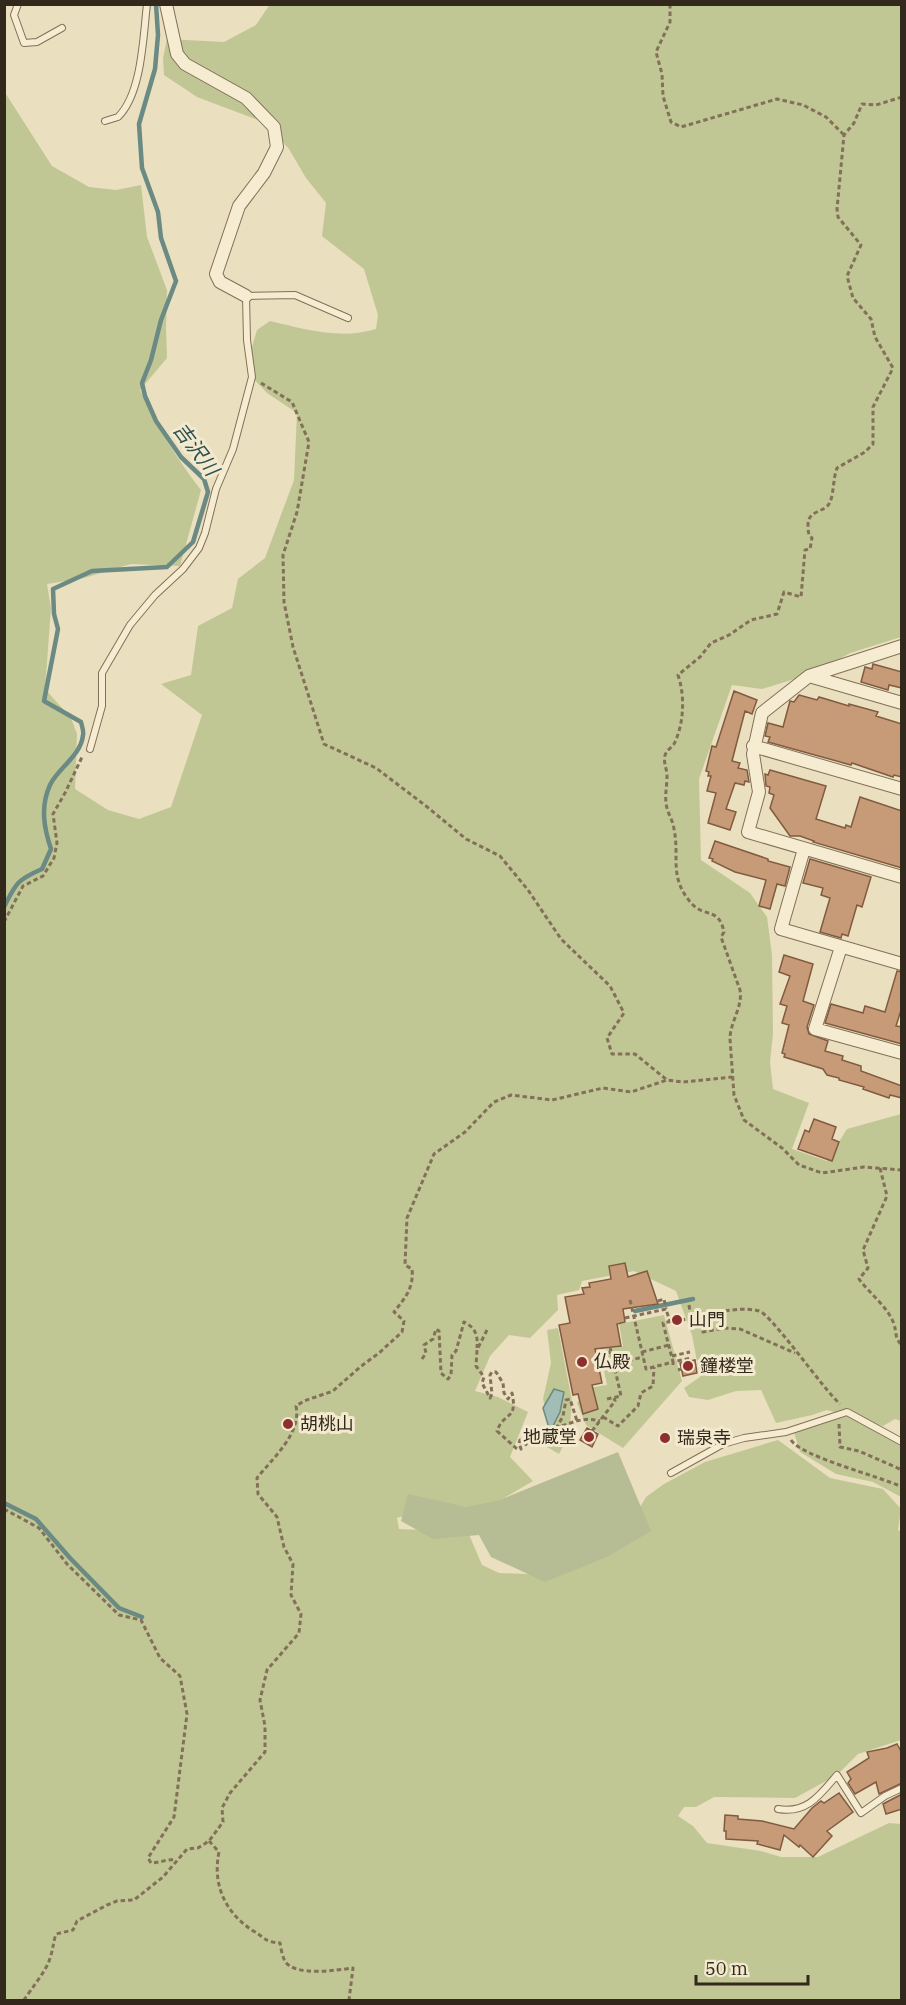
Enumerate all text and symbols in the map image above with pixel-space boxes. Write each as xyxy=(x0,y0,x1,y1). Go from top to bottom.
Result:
water label: 吉沢川 xyxy=(168,417,226,482)
place label: 山門 xyxy=(689,1308,725,1331)
marker: 山門 xyxy=(670,1313,684,1327)
place label: 仏殿 xyxy=(594,1350,630,1373)
place label: 鐘楼堂 xyxy=(700,1354,754,1377)
marker: 仏殿 xyxy=(575,1355,589,1369)
marker: 鐘楼堂 xyxy=(681,1359,695,1373)
place label: 胡桃山 xyxy=(300,1412,354,1435)
marker: 胡桃山 xyxy=(281,1417,295,1431)
place label: 地蔵堂 xyxy=(523,1425,577,1448)
place label: 瑞泉寺 xyxy=(677,1426,731,1449)
marker: 地蔵堂 xyxy=(582,1430,596,1444)
marker: 瑞泉寺 xyxy=(658,1431,672,1445)
scale bar xyxy=(696,1948,808,1986)
text: 50 m xyxy=(705,1957,748,1980)

